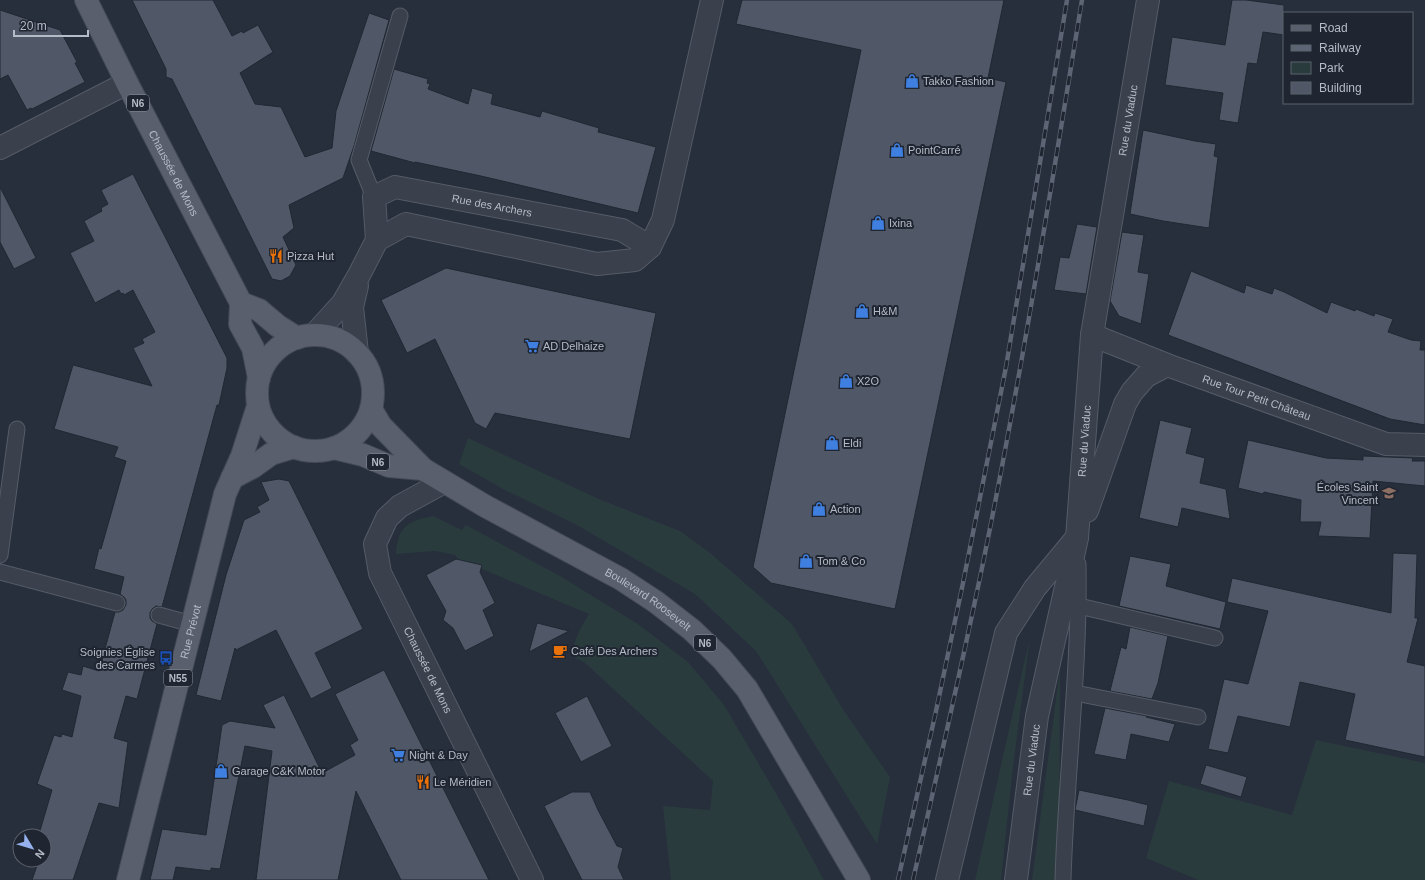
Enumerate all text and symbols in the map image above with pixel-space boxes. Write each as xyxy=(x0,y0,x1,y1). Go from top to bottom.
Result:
scale bar xyxy=(14,12,88,38)
legend xyxy=(1283,12,1413,104)
text: 20 m xyxy=(20,19,47,33)
text: Road xyxy=(1319,21,1348,35)
text: Railway xyxy=(1319,41,1361,55)
text: Park xyxy=(1319,61,1345,75)
shop icon: Takko Fashion xyxy=(904,73,920,89)
place label: Takko Fashion xyxy=(923,75,994,87)
text: Building xyxy=(1319,81,1362,95)
street label: Rue du Viaduc xyxy=(1116,83,1140,157)
road number: N6 xyxy=(127,95,149,111)
street label: Chaussée de Mons xyxy=(147,128,201,218)
shop icon: PointCarré xyxy=(889,142,905,158)
place label: PointCarré xyxy=(908,144,961,156)
street label: Rue des Archers xyxy=(451,192,534,219)
shop icon: Ixina xyxy=(870,215,886,231)
place label: Ixina xyxy=(889,217,913,229)
restaurant icon: Pizza Hut xyxy=(268,248,284,264)
place label: Pizza Hut xyxy=(287,250,334,262)
shop icon: H&M xyxy=(854,303,870,319)
place label: H&M xyxy=(873,305,897,317)
supermarket icon: AD Delhaize xyxy=(524,338,540,354)
place label: AD Delhaize xyxy=(543,340,604,352)
street label: Rue Tour Petit Château xyxy=(1201,372,1312,422)
shop icon: X2O xyxy=(838,373,854,389)
place label: X2O xyxy=(857,375,879,387)
street label: Rue du Viaduc xyxy=(1076,404,1093,477)
shop icon: Eldi xyxy=(824,435,840,451)
place label: Eldi xyxy=(843,437,861,449)
road number: N6 xyxy=(367,454,389,470)
place label: Écoles Saint Vincent xyxy=(1317,481,1378,506)
school or university icon: Écoles Saint Vincent xyxy=(1381,485,1397,501)
shop icon: Action xyxy=(811,501,827,517)
place label: Action xyxy=(830,503,861,515)
shop icon: Tom & Co xyxy=(798,553,814,569)
place label: Tom & Co xyxy=(817,555,865,567)
street label: Boulevard Roosevelt xyxy=(603,566,693,633)
street label: Rue Prévot xyxy=(178,604,203,660)
street label: Chaussée de Mons xyxy=(402,625,455,716)
road number: N6 xyxy=(694,635,716,651)
cafe icon: Café Des Archers xyxy=(552,643,568,659)
place label: Café Des Archers xyxy=(571,645,658,657)
place label: Soignies Église des Carmes xyxy=(80,646,156,671)
bus stop icon: Soignies Église des Carmes xyxy=(158,650,174,666)
road number: N55 xyxy=(164,670,192,686)
street label: Rue du Viaduc xyxy=(1021,723,1042,796)
supermarket icon: Night & Day xyxy=(390,747,406,763)
place label: Night & Day xyxy=(409,749,468,761)
shop icon: Garage C&K Motor xyxy=(213,763,229,779)
place label: Garage C&K Motor xyxy=(232,765,326,777)
restaurant icon: Le Méridien xyxy=(415,774,431,790)
place label: Le Méridien xyxy=(434,776,491,788)
north arrow xyxy=(12,828,52,868)
text: N xyxy=(33,847,47,861)

